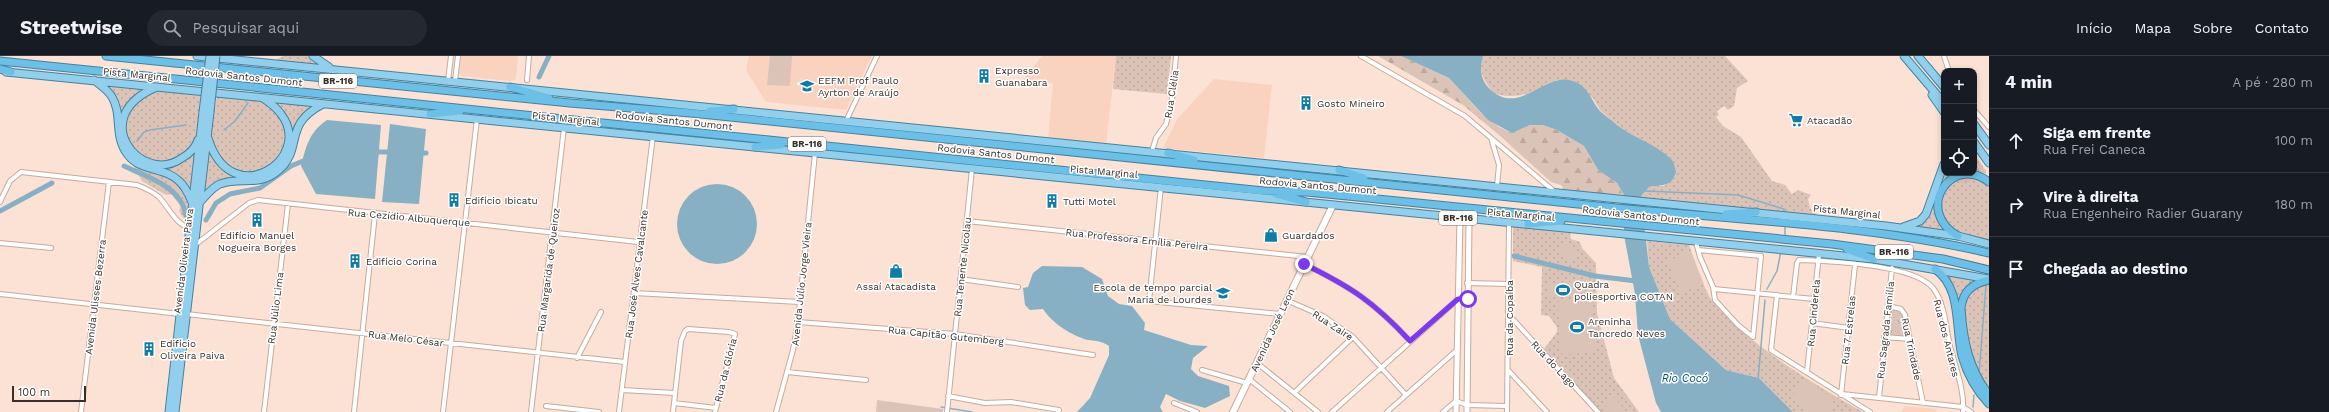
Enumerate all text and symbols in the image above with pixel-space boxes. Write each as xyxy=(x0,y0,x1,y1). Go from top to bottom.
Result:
search box xyxy=(147,10,427,46)
text: Streetwise xyxy=(20,16,123,39)
icon: search xyxy=(161,17,183,39)
text: Pesquisar aqui xyxy=(193,19,299,37)
text: Início xyxy=(2076,20,2112,36)
text: Mapa xyxy=(2134,20,2171,36)
text: Sobre xyxy=(2193,20,2233,36)
text: Contato xyxy=(2255,20,2309,36)
street label: Pista Marginal xyxy=(103,65,171,84)
street label: Rodovia Santos Dumont xyxy=(185,65,304,88)
place label: Expresso Guanabara xyxy=(995,65,1048,88)
building icon: Expresso Guanabara xyxy=(976,68,992,84)
map controls xyxy=(1941,68,1977,176)
button: + xyxy=(1941,68,1977,104)
street label: Rua Clélia xyxy=(1162,69,1181,119)
text: 4 min xyxy=(2005,72,2052,92)
road number: BR-116 xyxy=(319,74,357,88)
place label: EEFM Prof Paulo Ayrton de Araújo xyxy=(818,75,899,98)
text: A pé · 280 m xyxy=(2233,75,2313,90)
school or university icon: EEFM Prof Paulo Ayrton de Araújo xyxy=(799,78,815,94)
building icon: Gosto Mineiro xyxy=(1298,95,1314,111)
place label: Gosto Mineiro xyxy=(1317,98,1385,109)
button: − xyxy=(1941,104,1977,140)
street label: Pista Marginal xyxy=(532,109,600,128)
street label: Rodovia Santos Dumont xyxy=(615,109,734,132)
supermarket icon: Atacadão xyxy=(1788,112,1804,128)
place label: Atacadão xyxy=(1807,115,1852,126)
text: Siga em frente xyxy=(2043,124,2151,142)
icon: ahead xyxy=(2005,130,2027,152)
text: 100 m xyxy=(2275,133,2313,148)
road number: BR-116 xyxy=(788,137,826,151)
button: locate xyxy=(1941,140,1977,176)
street label: Rodovia Santos Dumont xyxy=(937,142,1056,165)
text: Rua Frei Caneca xyxy=(2043,142,2145,157)
street label: Pista Marginal xyxy=(1070,163,1138,180)
street label: Rodovia Santos Dumont xyxy=(1259,175,1378,196)
text: Vire à direita xyxy=(2043,188,2138,206)
building icon: Edifício Ibicatu xyxy=(446,192,462,208)
building icon: Tutti Motel xyxy=(1044,193,1060,209)
icon: right xyxy=(2005,194,2027,216)
place label: Edifício Ibicatu xyxy=(465,195,538,206)
place label: Tutti Motel xyxy=(1063,196,1116,207)
text: 180 m xyxy=(2275,197,2313,212)
street label: Pista Marginal xyxy=(1813,202,1881,221)
street label: Rodovia Santos Dumont xyxy=(1582,204,1701,227)
street label: Pista Marginal xyxy=(1487,206,1555,223)
text: Rua Engenheiro Radier Guarany xyxy=(2043,206,2243,221)
street label: Avenida Oliveira Paiva xyxy=(172,207,195,314)
street label: Rua Cezídio Albuquerque xyxy=(347,207,471,228)
street label: Rua Margarida de Queiroz xyxy=(535,207,562,333)
street label: Rua José Alves Cavalcante xyxy=(623,209,650,339)
road number: BR-116 xyxy=(1439,211,1477,225)
building icon: Edifício Manuel Nogueira Borges xyxy=(249,212,265,228)
street label: Rua Tenente Nicolau xyxy=(952,217,973,317)
street label: Avenida Júlio Jorge Vieira xyxy=(790,221,813,346)
street label: Rua Professora Emília Pereira xyxy=(1065,227,1209,252)
shop icon: Guardados xyxy=(1263,227,1279,243)
place label: Edifício Manuel Nogueira Borges xyxy=(218,230,296,253)
place label: Guardados xyxy=(1282,230,1334,241)
street label: Avenida Ulisses Bezerra xyxy=(83,239,108,355)
road number: BR-116 xyxy=(1875,245,1913,259)
building icon: Edifício Corina xyxy=(347,253,363,269)
route end xyxy=(1295,255,1313,273)
place label: Edifício Corina xyxy=(366,256,437,267)
icon: arrive xyxy=(2005,258,2027,280)
text: Chegada ao destino xyxy=(2043,260,2188,278)
shop icon: Assaí Atacadista xyxy=(888,263,904,279)
street label: Rua Júlio Lima xyxy=(266,271,285,344)
place label: Quadra poliesportiva COTAN xyxy=(1574,279,1673,302)
street label: Rua Cinderela xyxy=(1805,279,1822,347)
street label: Rua da Copaíba xyxy=(1504,280,1515,356)
street label: Rua Sagrada Família xyxy=(1875,280,1896,380)
place label: Assaí Atacadista xyxy=(856,281,936,292)
place label: Escola de tempo parcial Maria de Lourdes xyxy=(1094,282,1212,305)
sports icon: Quadra poliesportiva COTAN xyxy=(1555,282,1571,298)
school or university icon: Escola de tempo parcial Maria de Lourdes xyxy=(1215,285,1231,301)
street label: Avenida José Leon xyxy=(1248,287,1297,374)
route start xyxy=(1459,290,1477,308)
street label: Rua 7 Estrelas xyxy=(1839,295,1858,365)
street label: Rua dos Antares xyxy=(1932,298,1961,378)
street label: Rua Zaire xyxy=(1310,308,1355,343)
place label: Areninha Tancredo Neves xyxy=(1588,316,1665,339)
street label: Rua Trindade xyxy=(1900,317,1924,382)
sports icon: Areninha Tancredo Neves xyxy=(1569,319,1585,335)
street label: Rua Capitão Gutemberg xyxy=(888,324,1005,347)
street label: Rua Melo César xyxy=(368,328,444,349)
street label: Rua da Glória xyxy=(712,337,739,403)
place label: Edifício Oliveira Paiva xyxy=(160,338,225,361)
street label: Rua do Lago xyxy=(1529,339,1578,390)
building icon: Edifício Oliveira Paiva xyxy=(141,341,157,357)
water label: Rio Cocó xyxy=(1662,372,1708,385)
scale bar xyxy=(12,384,86,403)
text: 100 m xyxy=(18,386,50,399)

